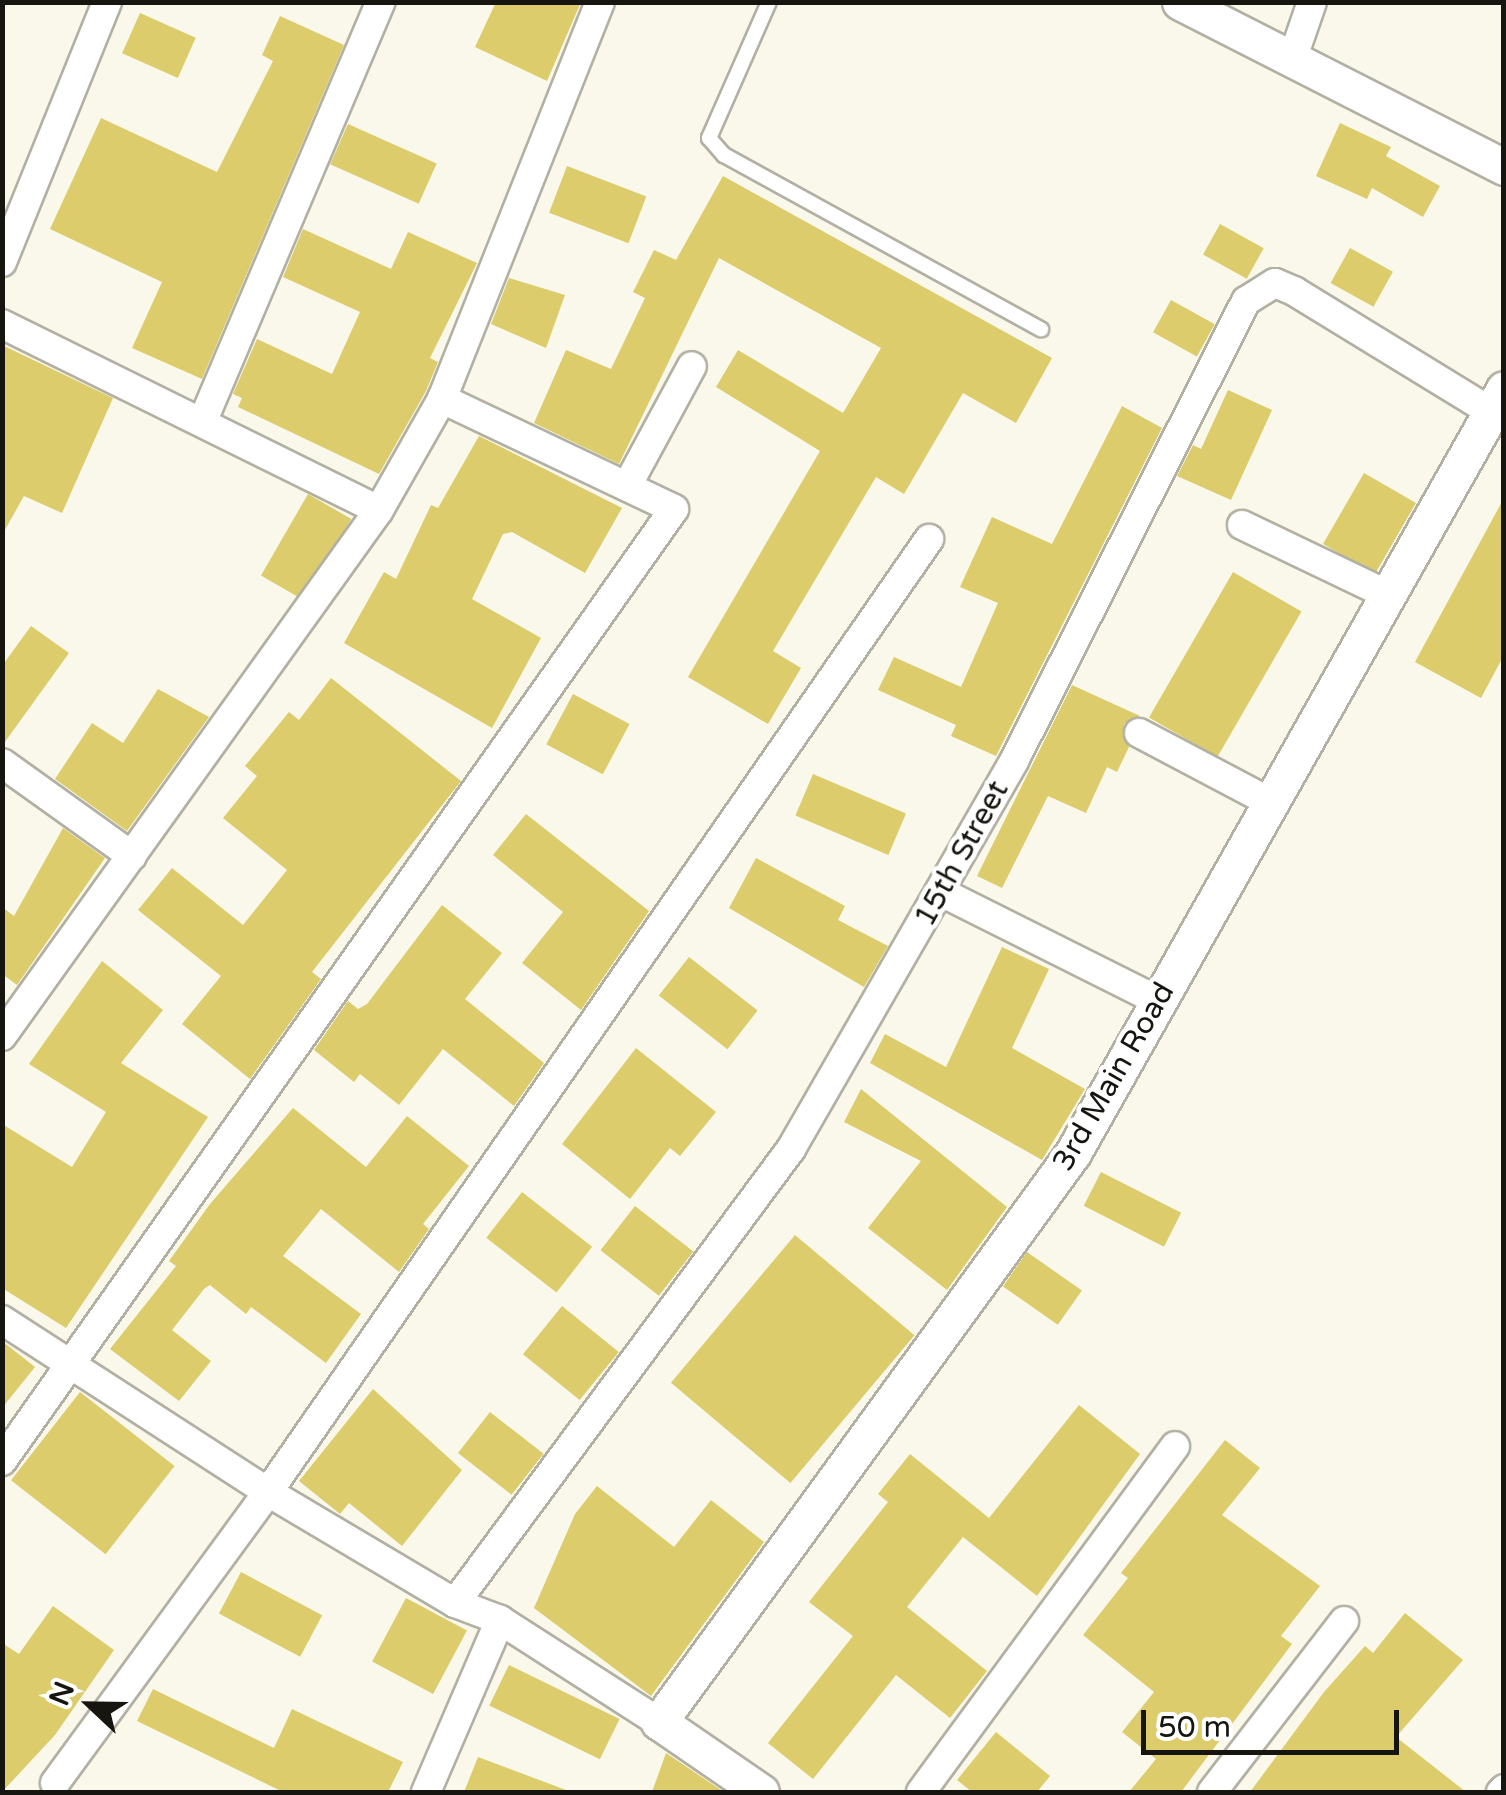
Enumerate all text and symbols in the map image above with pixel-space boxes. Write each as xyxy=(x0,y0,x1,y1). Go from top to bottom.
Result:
street label: 15th Street xyxy=(907,775,1017,933)
street label: 3rd Main Road xyxy=(1046,976,1182,1178)
north arrow xyxy=(40,1655,140,1755)
text: N xyxy=(42,1677,82,1711)
scale bar xyxy=(1146,1690,1404,1752)
text: 50 m xyxy=(1158,1709,1231,1746)

